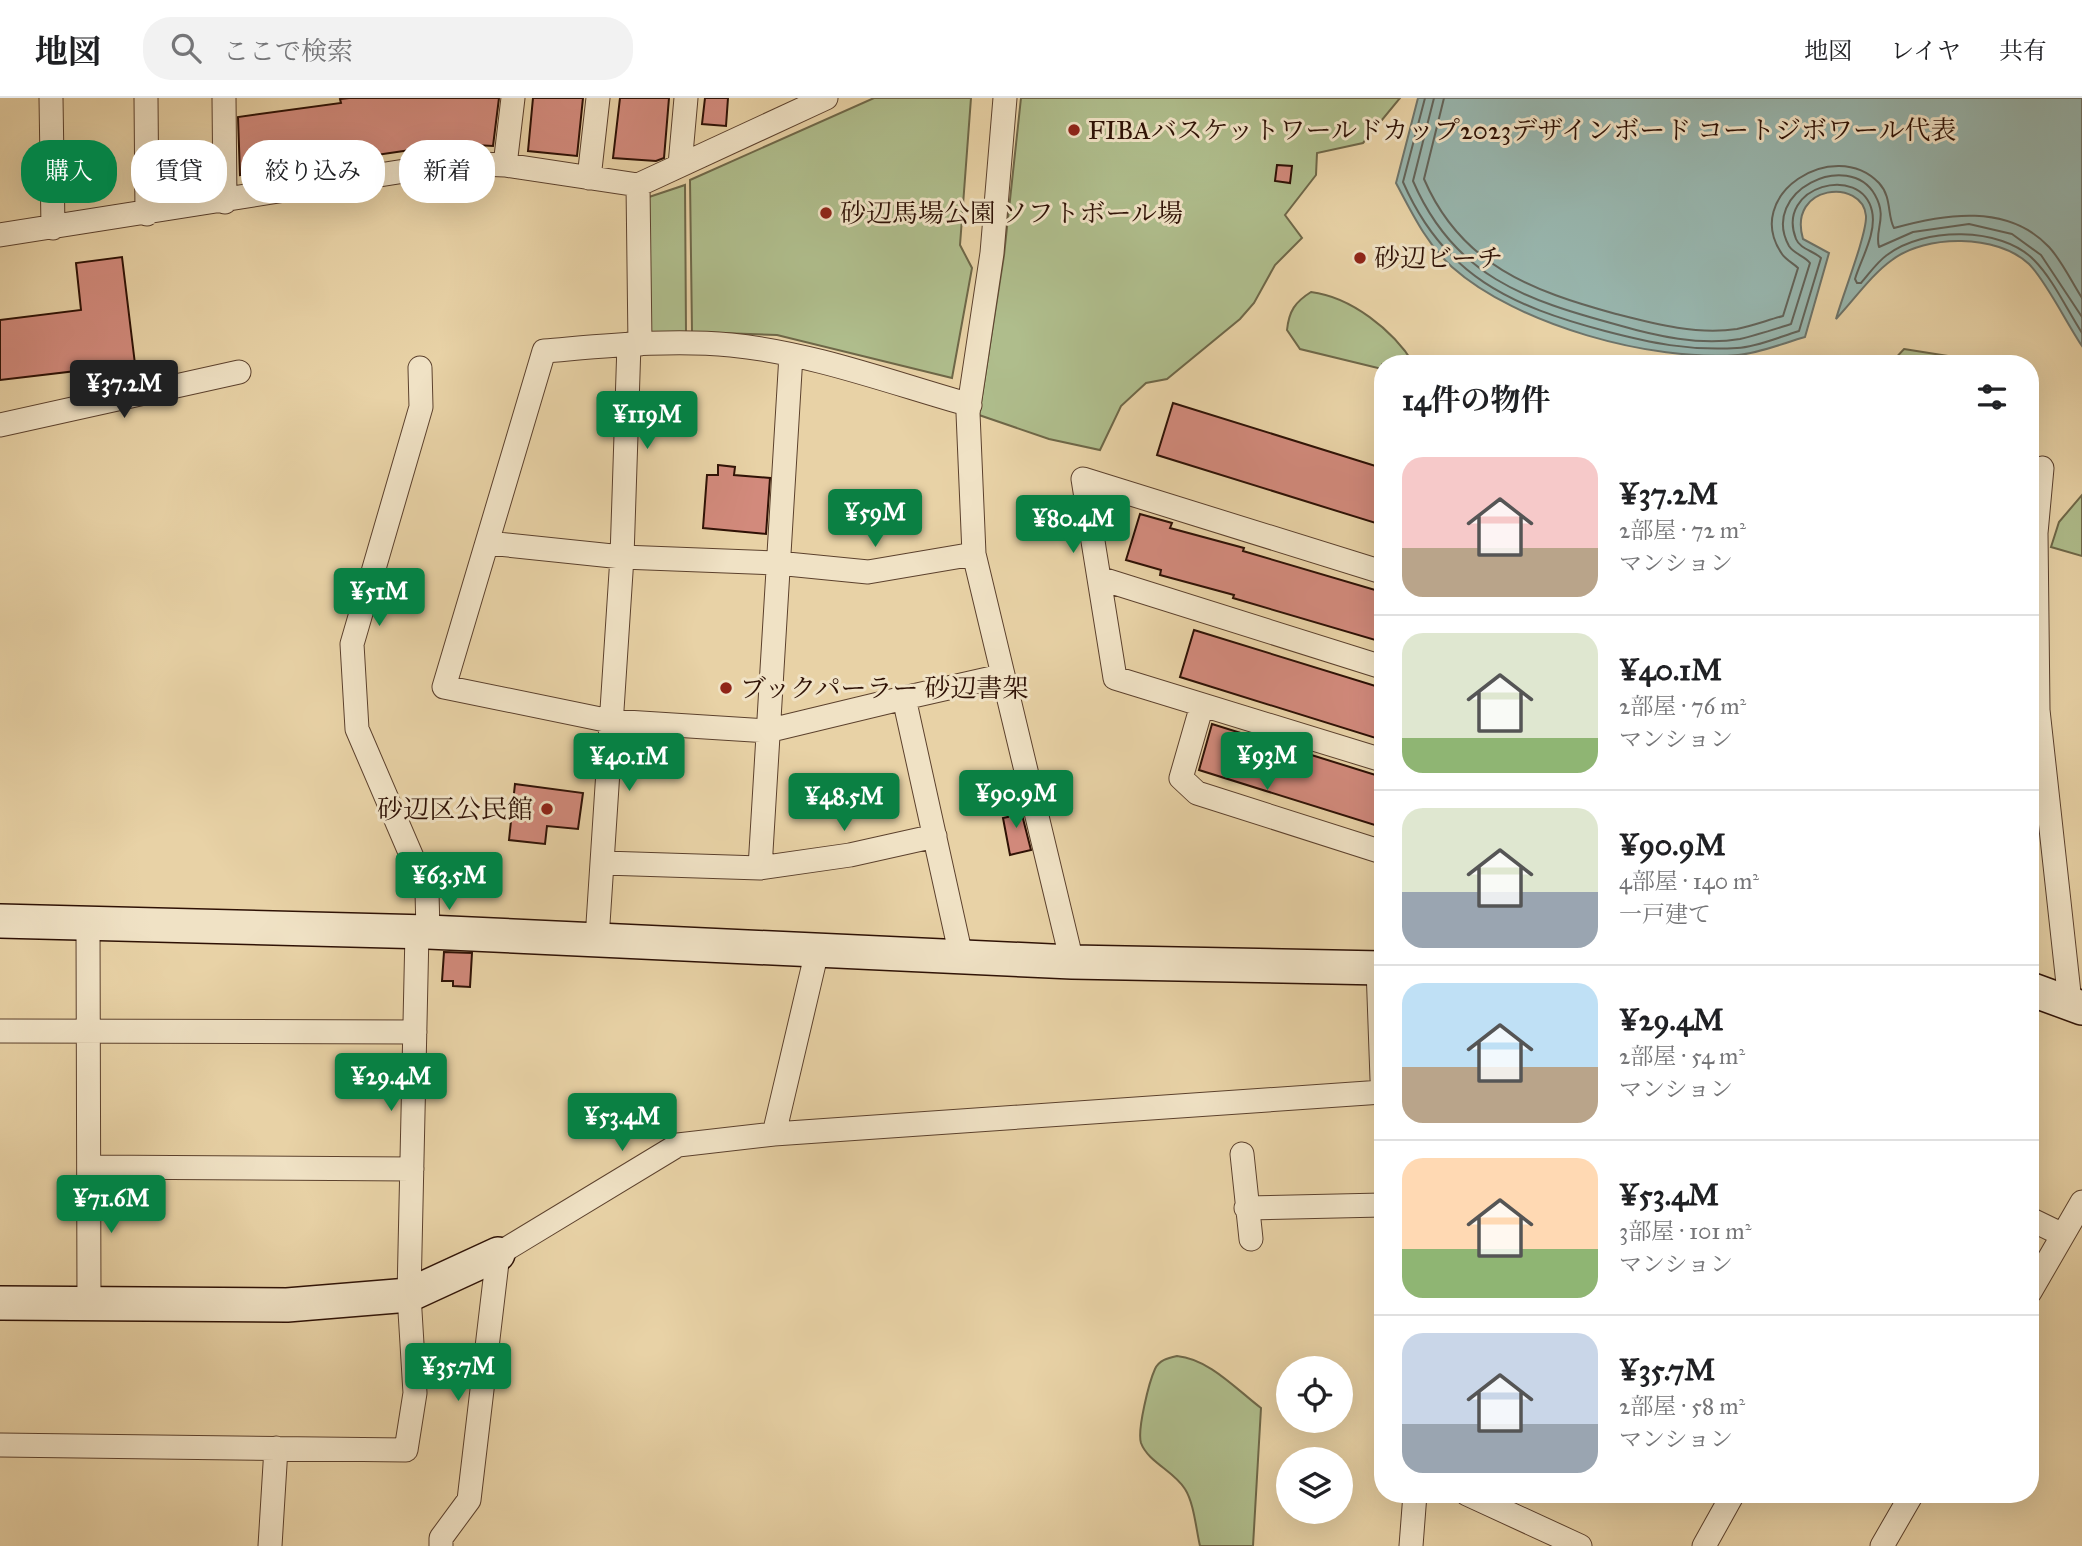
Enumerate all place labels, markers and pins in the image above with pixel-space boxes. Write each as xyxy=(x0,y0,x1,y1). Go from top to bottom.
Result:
place label: FIBAバスケットワールドカップ2023デザインボード コートジボワール代表 xyxy=(1088,114,1956,146)
marker: FIBAバスケットワールドカップ2023デザインボード コートジボワール代表 xyxy=(1066,122,1082,138)
place label: 砂辺馬場公園 ソフトボール場 xyxy=(840,197,1183,229)
marker: 砂辺馬場公園 ソフトボール場 xyxy=(818,205,834,221)
place label: 砂辺ビーチ xyxy=(1374,242,1503,274)
marker: 砂辺ビーチ xyxy=(1352,250,1368,266)
pin: ¥37.2M xyxy=(67,360,181,420)
pin: ¥119M xyxy=(598,392,696,451)
pin: ¥59M xyxy=(834,490,916,549)
pin: ¥80.4M xyxy=(1016,496,1130,555)
pin: ¥51M xyxy=(338,568,420,628)
place label: ブックパーラー 砂辺書架 xyxy=(740,672,1028,704)
marker: ブックパーラー 砂辺書架 xyxy=(718,680,734,696)
pin: ¥93M xyxy=(1226,732,1308,792)
pin: ¥40.1M xyxy=(572,734,686,793)
pin: ¥90.9M xyxy=(959,770,1073,830)
pin: ¥48.5M xyxy=(787,774,901,833)
place label: 砂辺区公民館 xyxy=(377,793,533,825)
marker: 砂辺区公民館 xyxy=(539,801,555,817)
pin: ¥63.5M xyxy=(392,852,506,912)
pin: ¥29.4M xyxy=(334,1054,448,1113)
pin: ¥53.4M xyxy=(565,1094,679,1153)
pin: ¥71.6M xyxy=(54,1176,168,1235)
pin: ¥35.7M xyxy=(401,1344,515,1403)

